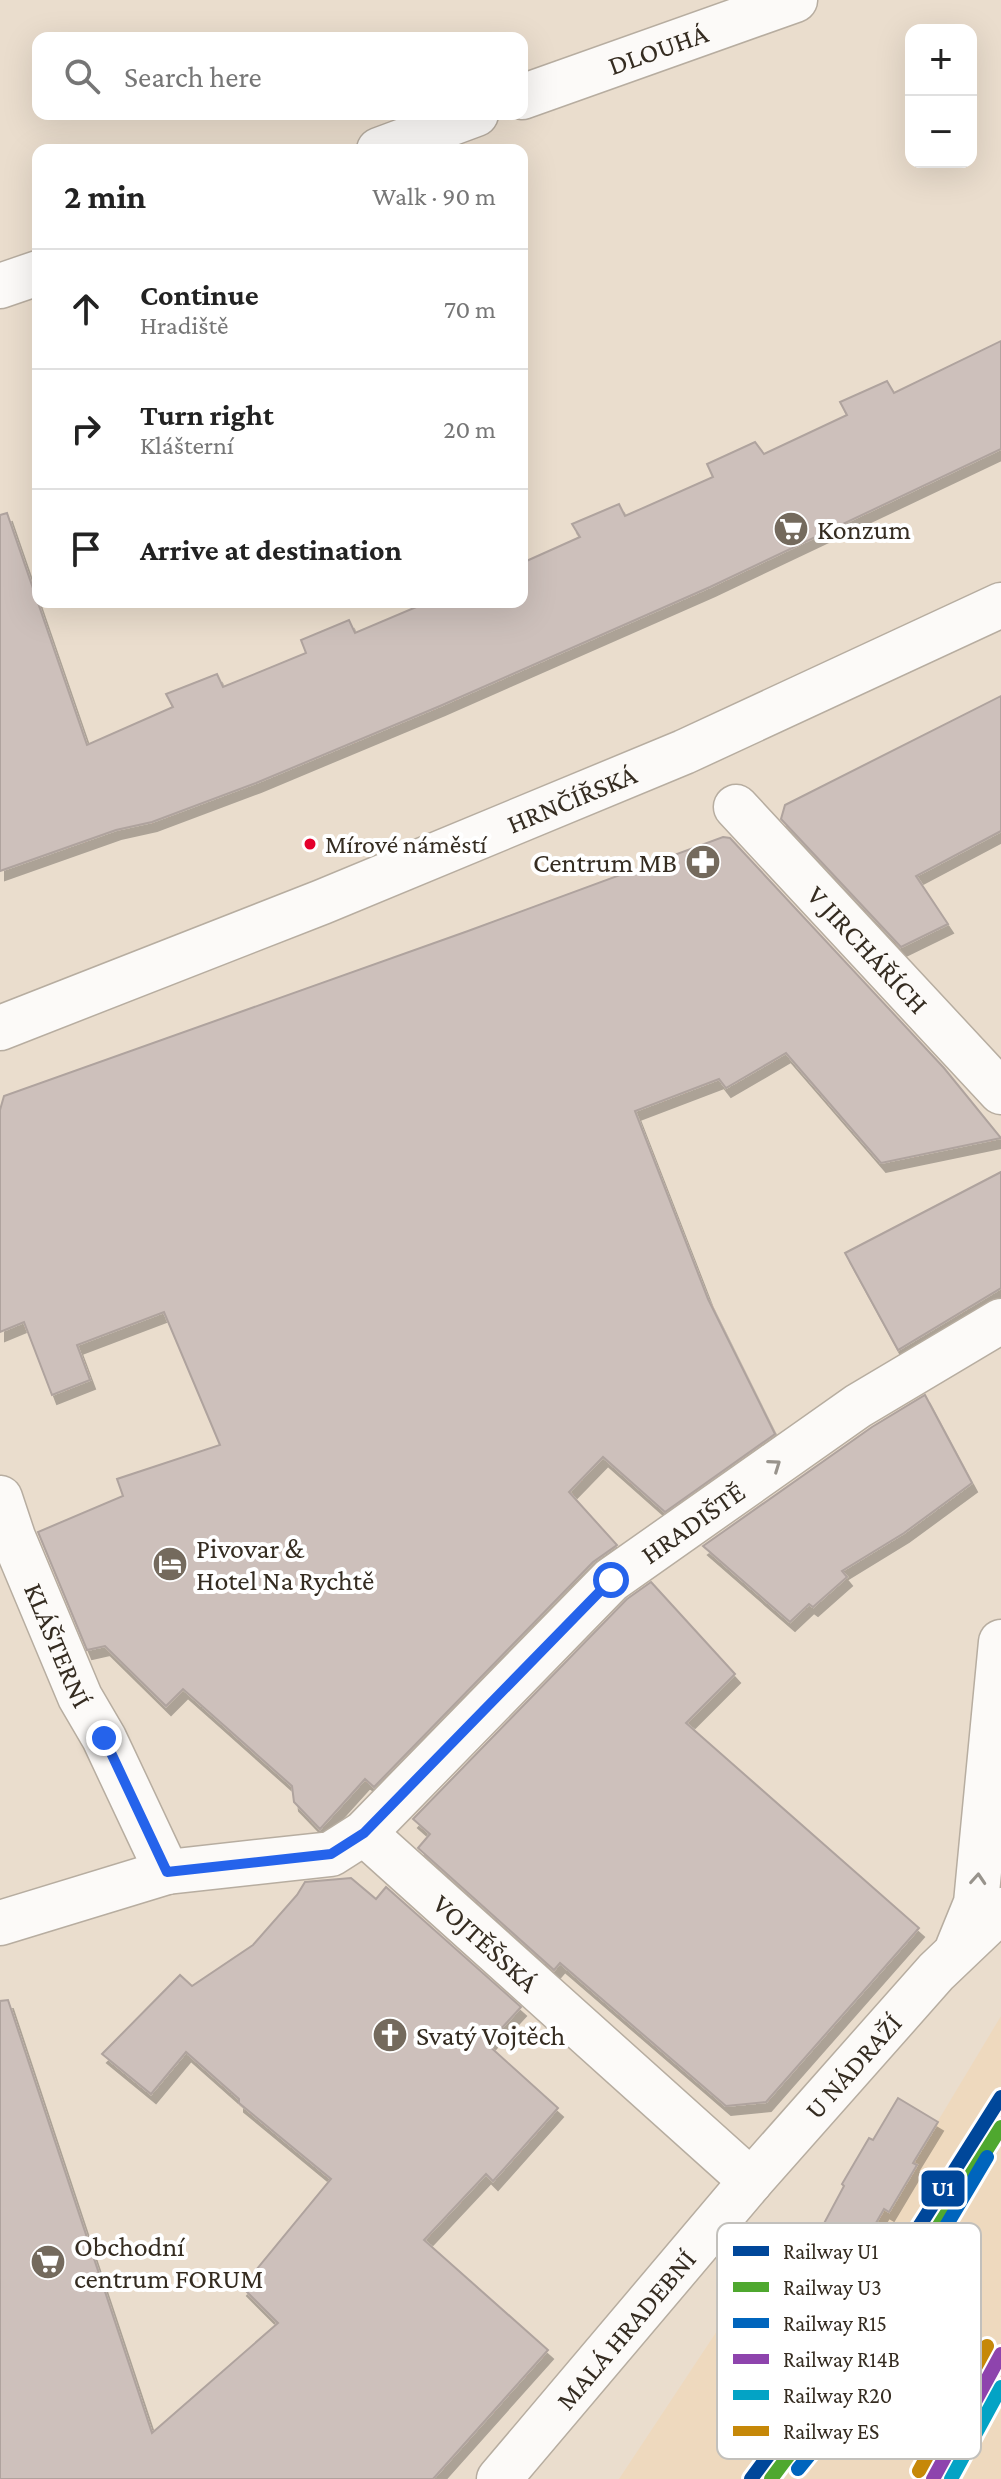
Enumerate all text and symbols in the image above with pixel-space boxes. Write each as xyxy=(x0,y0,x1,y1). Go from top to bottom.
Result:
street label: DLOUHÁ xyxy=(604,17,712,81)
map controls xyxy=(905,24,977,168)
button: + xyxy=(905,24,977,96)
search box xyxy=(32,32,528,120)
icon: search xyxy=(60,54,104,98)
text: Search here xyxy=(124,60,262,93)
button: − xyxy=(905,96,977,168)
text: 2 min xyxy=(64,178,146,215)
text: Walk · 90 m xyxy=(372,182,496,211)
text: Continue xyxy=(140,278,259,311)
icon: ahead xyxy=(64,287,108,331)
text: 70 m xyxy=(444,295,496,324)
text: Hradiště xyxy=(140,311,228,340)
text: Turn right xyxy=(140,398,274,431)
icon: right xyxy=(64,407,108,451)
text: 20 m xyxy=(443,415,496,444)
text: Klášterní xyxy=(140,431,234,460)
supermarket icon: Konzum xyxy=(772,510,810,548)
place label: Konzum xyxy=(817,514,911,545)
icon: arrive xyxy=(64,527,108,571)
text: Arrive at destination xyxy=(140,533,402,566)
street label: HRNČÍŘSKÁ xyxy=(502,758,641,839)
place label: Mírové náměstí xyxy=(325,830,488,859)
marker: Mírové náměstí xyxy=(302,836,318,852)
pharmacy icon: Centrum MB xyxy=(684,843,722,881)
place label: Centrum MB xyxy=(533,847,677,878)
street label: V JIRCHÁŘÍCH xyxy=(801,879,935,1019)
one-way arrow xyxy=(766,1460,780,1475)
street label: HRADIŠTĚ xyxy=(635,1475,750,1570)
place label: Pivovar & Hotel Na Rychtě xyxy=(196,1533,374,1596)
hotel icon: Pivovar & Hotel Na Rychtě xyxy=(151,1545,189,1583)
route start xyxy=(593,1562,629,1598)
street label: KLÁŠTERNÍ xyxy=(18,1578,98,1713)
route end xyxy=(86,1720,122,1756)
one-way arrow xyxy=(969,1872,986,1885)
street label: VOJTĚŠSKÁ xyxy=(427,1887,545,1998)
street label: U NÁDRAŽÍ xyxy=(798,2007,908,2125)
church icon: Svatý Vojtěch xyxy=(371,2016,409,2054)
place label: Svatý Vojtěch xyxy=(416,2020,565,2051)
line badge: U1 xyxy=(920,2169,966,2208)
text: U1 xyxy=(931,2176,955,2201)
legend xyxy=(717,2223,981,2459)
place label: Obchodní centrum FORUM xyxy=(74,2231,264,2294)
text: Railway U1 xyxy=(783,2239,879,2264)
supermarket icon: Obchodní centrum FORUM xyxy=(29,2243,67,2281)
street label: MALÁ HRADEBNÍ xyxy=(549,2243,702,2415)
text: Railway U3 xyxy=(783,2275,882,2300)
text: Railway R15 xyxy=(783,2311,887,2336)
text: Railway R14B xyxy=(783,2347,900,2372)
text: Railway R20 xyxy=(783,2383,892,2408)
text: Railway ES xyxy=(783,2419,879,2444)

